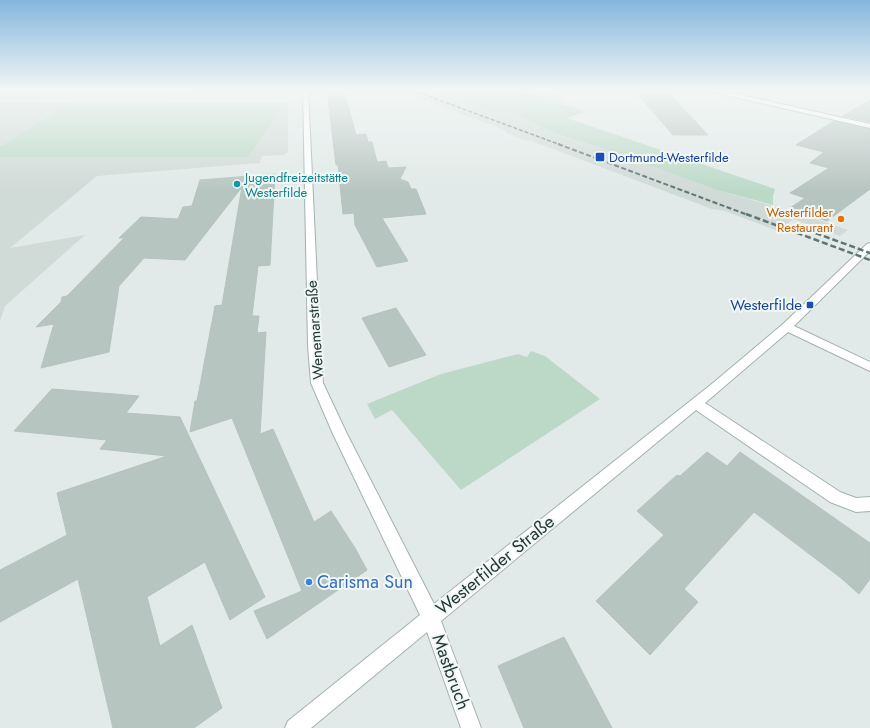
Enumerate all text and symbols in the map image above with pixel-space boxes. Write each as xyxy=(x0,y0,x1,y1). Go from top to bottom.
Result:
place label: Dortmund-Westerfilde xyxy=(609,148,729,167)
marker: Dortmund-Westerfilde xyxy=(594,151,606,163)
place label: Jugendfreizeitstätte Westerfilde xyxy=(243,168,348,202)
marker: Jugendfreizeitstätte Westerfilde xyxy=(232,179,242,189)
place label: Westerfilder Restaurant xyxy=(766,203,834,237)
marker: Westerfilder Restaurant xyxy=(836,214,846,224)
street label: Wenemarstraße xyxy=(301,279,329,380)
place label: Westerfilde xyxy=(730,294,802,316)
marker: Westerfilde xyxy=(805,300,815,310)
street label: Westerfilder Straße xyxy=(430,509,560,621)
place label: Carisma Sun xyxy=(317,569,413,595)
marker: Carisma Sun xyxy=(304,577,314,587)
street label: Mastbruch xyxy=(425,631,477,713)

